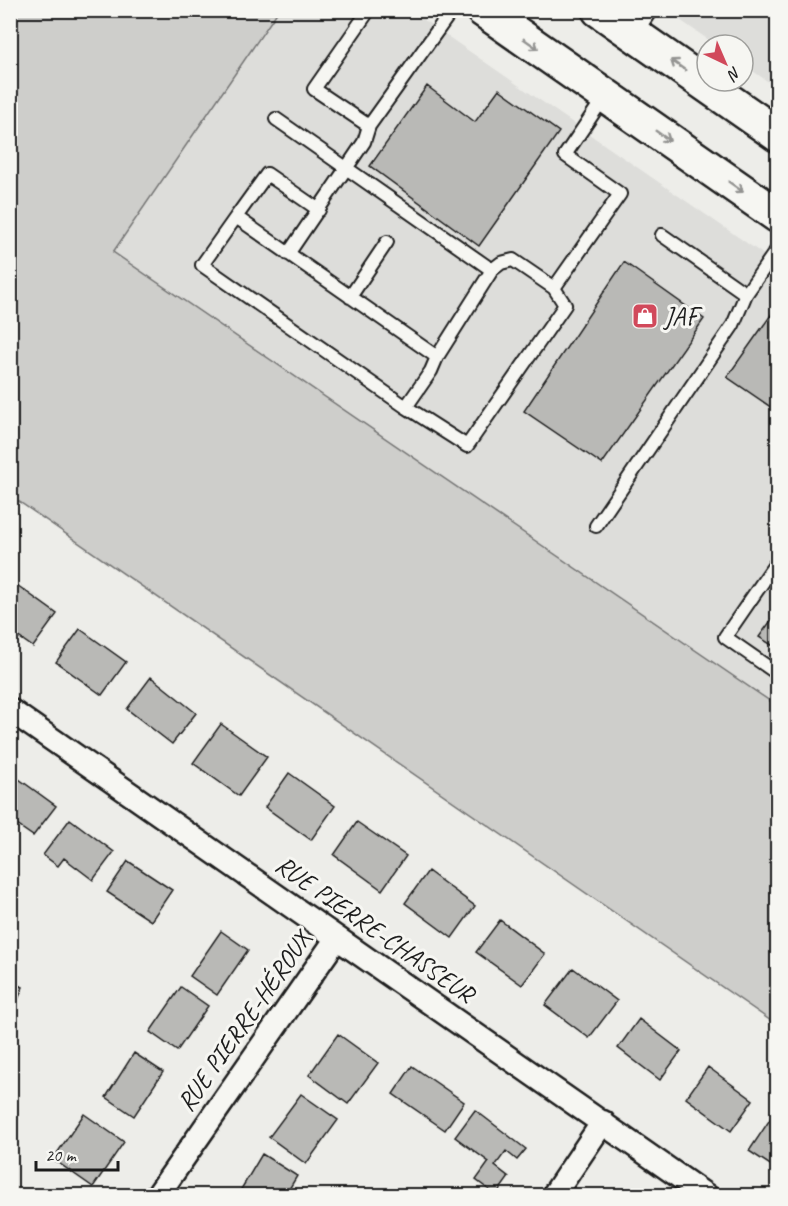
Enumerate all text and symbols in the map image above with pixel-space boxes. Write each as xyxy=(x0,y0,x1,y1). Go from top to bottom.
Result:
north arrow xyxy=(695,33,755,93)
one-way arrow xyxy=(523,38,539,50)
one-way arrow xyxy=(670,59,686,71)
text: N xyxy=(722,62,745,86)
one-way arrow xyxy=(655,130,671,142)
one-way arrow xyxy=(728,181,744,193)
place label: JAF xyxy=(662,300,703,333)
shop icon: JAF xyxy=(630,301,660,331)
street label: RUE PIERRE-CHASSEUR xyxy=(269,848,483,1012)
street label: RUE PIERRE-HÉROUX xyxy=(169,922,320,1118)
scale bar xyxy=(36,1134,118,1172)
text: 20 m xyxy=(45,1144,78,1166)

